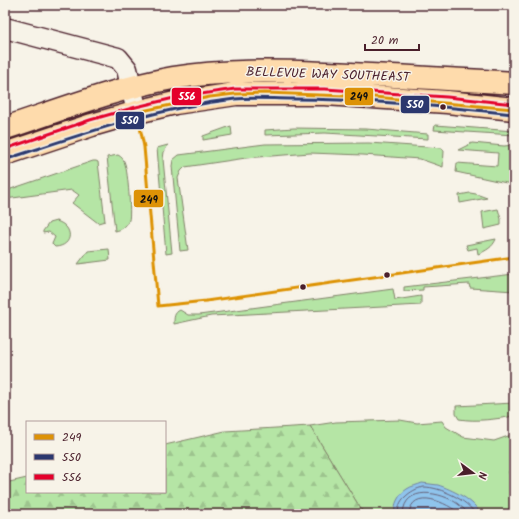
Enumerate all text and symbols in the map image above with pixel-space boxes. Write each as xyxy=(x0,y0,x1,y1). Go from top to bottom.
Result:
scale bar xyxy=(365,26,419,52)
text: 20 m xyxy=(371,31,399,50)
street label: BELLEVUE WAY SOUTHEAST xyxy=(246,62,411,88)
line badge: 556 xyxy=(171,87,202,106)
line badge: 249 xyxy=(344,87,374,106)
text: 556 xyxy=(177,88,196,106)
text: 249 xyxy=(350,88,368,106)
line badge: 550 xyxy=(400,95,430,114)
text: 550 xyxy=(406,96,424,114)
unlabelled marker xyxy=(438,102,448,112)
line badge: 550 xyxy=(115,111,145,130)
text: 550 xyxy=(121,112,139,130)
line badge: 249 xyxy=(133,189,164,208)
text: 249 xyxy=(140,191,158,209)
unlabelled marker xyxy=(382,270,392,280)
unlabelled marker xyxy=(298,282,308,292)
legend xyxy=(26,421,166,493)
text: 249 xyxy=(62,428,82,447)
text: 550 xyxy=(62,448,81,467)
north arrow xyxy=(453,453,493,493)
text: 556 xyxy=(62,468,82,487)
text: N xyxy=(472,470,491,481)

